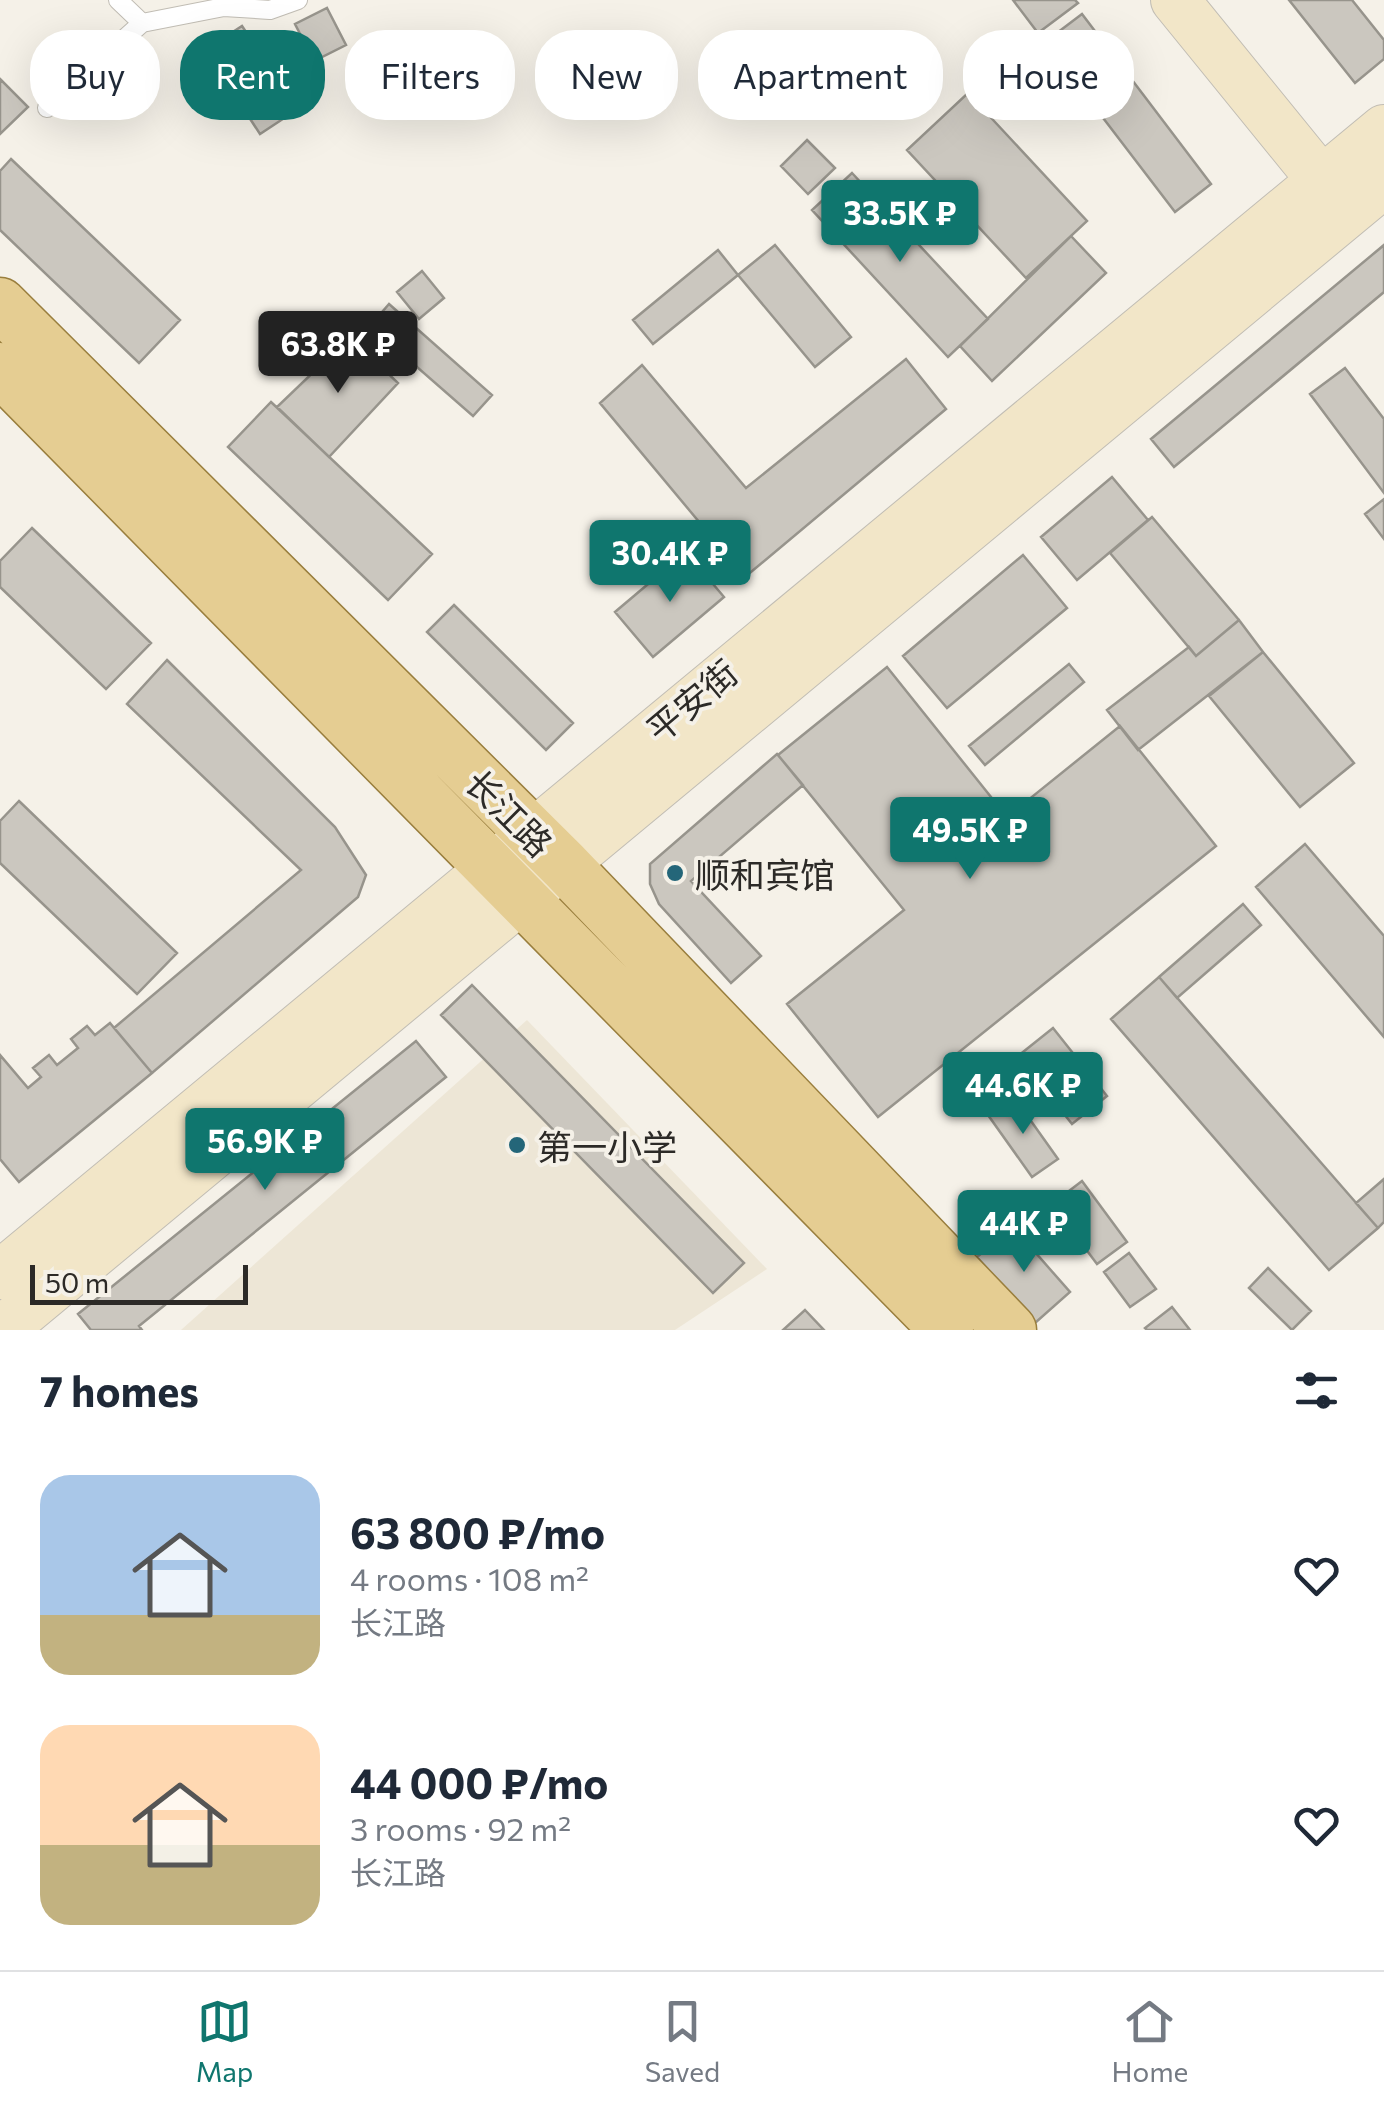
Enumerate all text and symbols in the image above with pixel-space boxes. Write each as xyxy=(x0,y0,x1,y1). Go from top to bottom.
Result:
chip: Buy xyxy=(30,30,160,120)
chip: Rent xyxy=(180,30,325,120)
chip: Filters xyxy=(345,30,515,120)
chip: New xyxy=(535,30,678,120)
chip: Apartment xyxy=(698,30,943,120)
chip: House xyxy=(963,30,1134,120)
pin: 33.5K ₽ xyxy=(808,180,992,265)
text: 33.5K ₽ xyxy=(843,192,957,232)
pin: 63.8K ₽ xyxy=(246,311,430,396)
text: 63.8K ₽ xyxy=(280,323,396,363)
pin: 30.4K ₽ xyxy=(578,520,762,605)
text: 30.4K ₽ xyxy=(612,532,728,572)
street label: 平安街 xyxy=(637,650,745,750)
street label: 长江路 xyxy=(458,760,562,864)
pin: 49.5K ₽ xyxy=(878,797,1062,882)
text: 49.5K ₽ xyxy=(912,809,1028,849)
place label: 顺和宾馆 xyxy=(695,852,835,895)
marker: 顺和宾馆 xyxy=(664,862,686,884)
pin: 44.6K ₽ xyxy=(931,1052,1115,1137)
text: 44.6K ₽ xyxy=(965,1064,1081,1104)
pin: 56.9K ₽ xyxy=(173,1108,357,1193)
text: 56.9K ₽ xyxy=(207,1120,323,1160)
place label: 第一小学 xyxy=(537,1124,677,1167)
marker: 第一小学 xyxy=(506,1134,528,1156)
pin: 44K ₽ xyxy=(954,1190,1094,1275)
text: 44K ₽ xyxy=(980,1202,1068,1242)
scale bar xyxy=(30,1260,248,1304)
text: 50 m xyxy=(45,1265,109,1299)
icon: filters xyxy=(1289,1363,1344,1418)
text: 7 homes xyxy=(40,1364,199,1416)
text: 63 800 ₽/mo xyxy=(350,1506,605,1558)
icon: home xyxy=(120,1515,240,1635)
icon: heart xyxy=(1289,1548,1344,1603)
text: 4 rooms · 108 m² xyxy=(350,1558,589,1598)
text: 长江路 xyxy=(350,1602,446,1642)
text: 44 000 ₽/mo xyxy=(350,1756,608,1808)
icon: home xyxy=(120,1765,240,1885)
icon: heart xyxy=(1289,1798,1344,1853)
text: 3 rooms · 92 m² xyxy=(350,1808,571,1848)
text: 长江路 xyxy=(350,1852,446,1892)
tab: Map xyxy=(196,1994,253,2088)
tab: Saved xyxy=(645,1994,720,2088)
tab: Home xyxy=(1111,1994,1188,2088)

